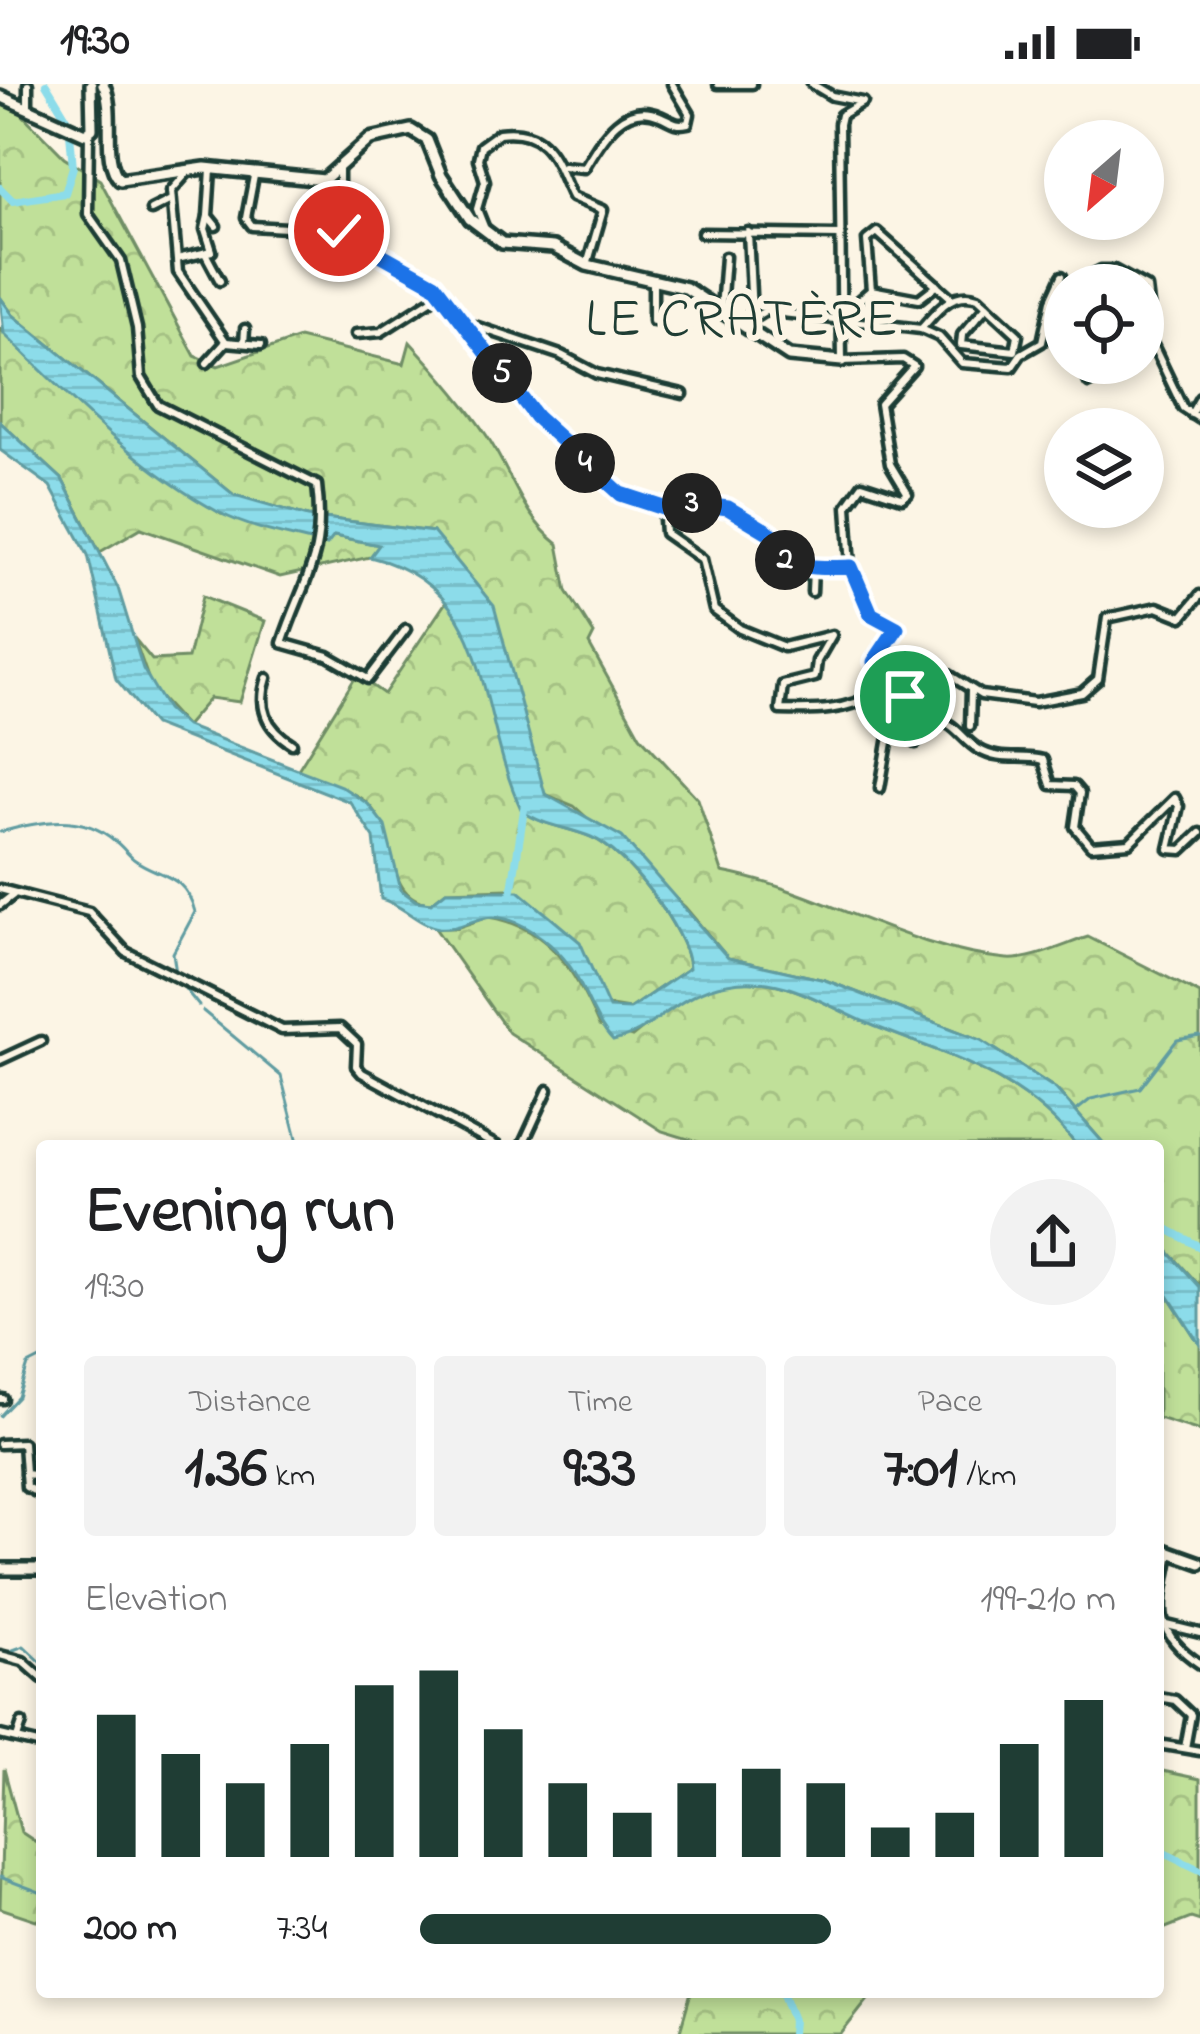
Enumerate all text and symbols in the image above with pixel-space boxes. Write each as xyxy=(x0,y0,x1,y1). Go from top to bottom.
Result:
text: 19:30 xyxy=(60,9,130,75)
north arrow xyxy=(1044,120,1164,240)
map controls xyxy=(1044,120,1164,528)
pin xyxy=(288,180,390,282)
icon: check xyxy=(306,198,372,264)
button: locate xyxy=(1044,264,1164,384)
district label: LE CRATÈRE xyxy=(585,283,901,361)
pin: 5 xyxy=(472,343,532,403)
text: 5 xyxy=(493,349,511,397)
button: layers xyxy=(1044,408,1164,528)
pin: 4 xyxy=(555,433,615,493)
text: 4 xyxy=(578,439,592,487)
pin: 3 xyxy=(662,473,722,533)
text: 3 xyxy=(685,479,699,527)
pin: 2 xyxy=(755,530,815,590)
text: 2 xyxy=(777,536,793,584)
pin xyxy=(854,645,956,747)
icon: arrive xyxy=(872,663,938,729)
text: Evening run xyxy=(84,1166,395,1262)
button: share xyxy=(990,1179,1116,1305)
text: 19:30 xyxy=(84,1259,144,1316)
text: Distance xyxy=(189,1379,311,1427)
text: Time xyxy=(567,1379,633,1427)
text: Pace xyxy=(918,1379,982,1427)
text: 1.36 xyxy=(185,1427,267,1514)
text: 9:33 xyxy=(564,1427,636,1514)
text: 7:01 xyxy=(883,1427,958,1514)
text: km xyxy=(267,1453,315,1501)
text: /km xyxy=(958,1453,1017,1501)
text: Elevation xyxy=(84,1572,227,1629)
text: 199–210 m xyxy=(980,1572,1116,1629)
text: 200 m xyxy=(84,1901,177,1958)
text: 7:34 xyxy=(276,1901,328,1958)

